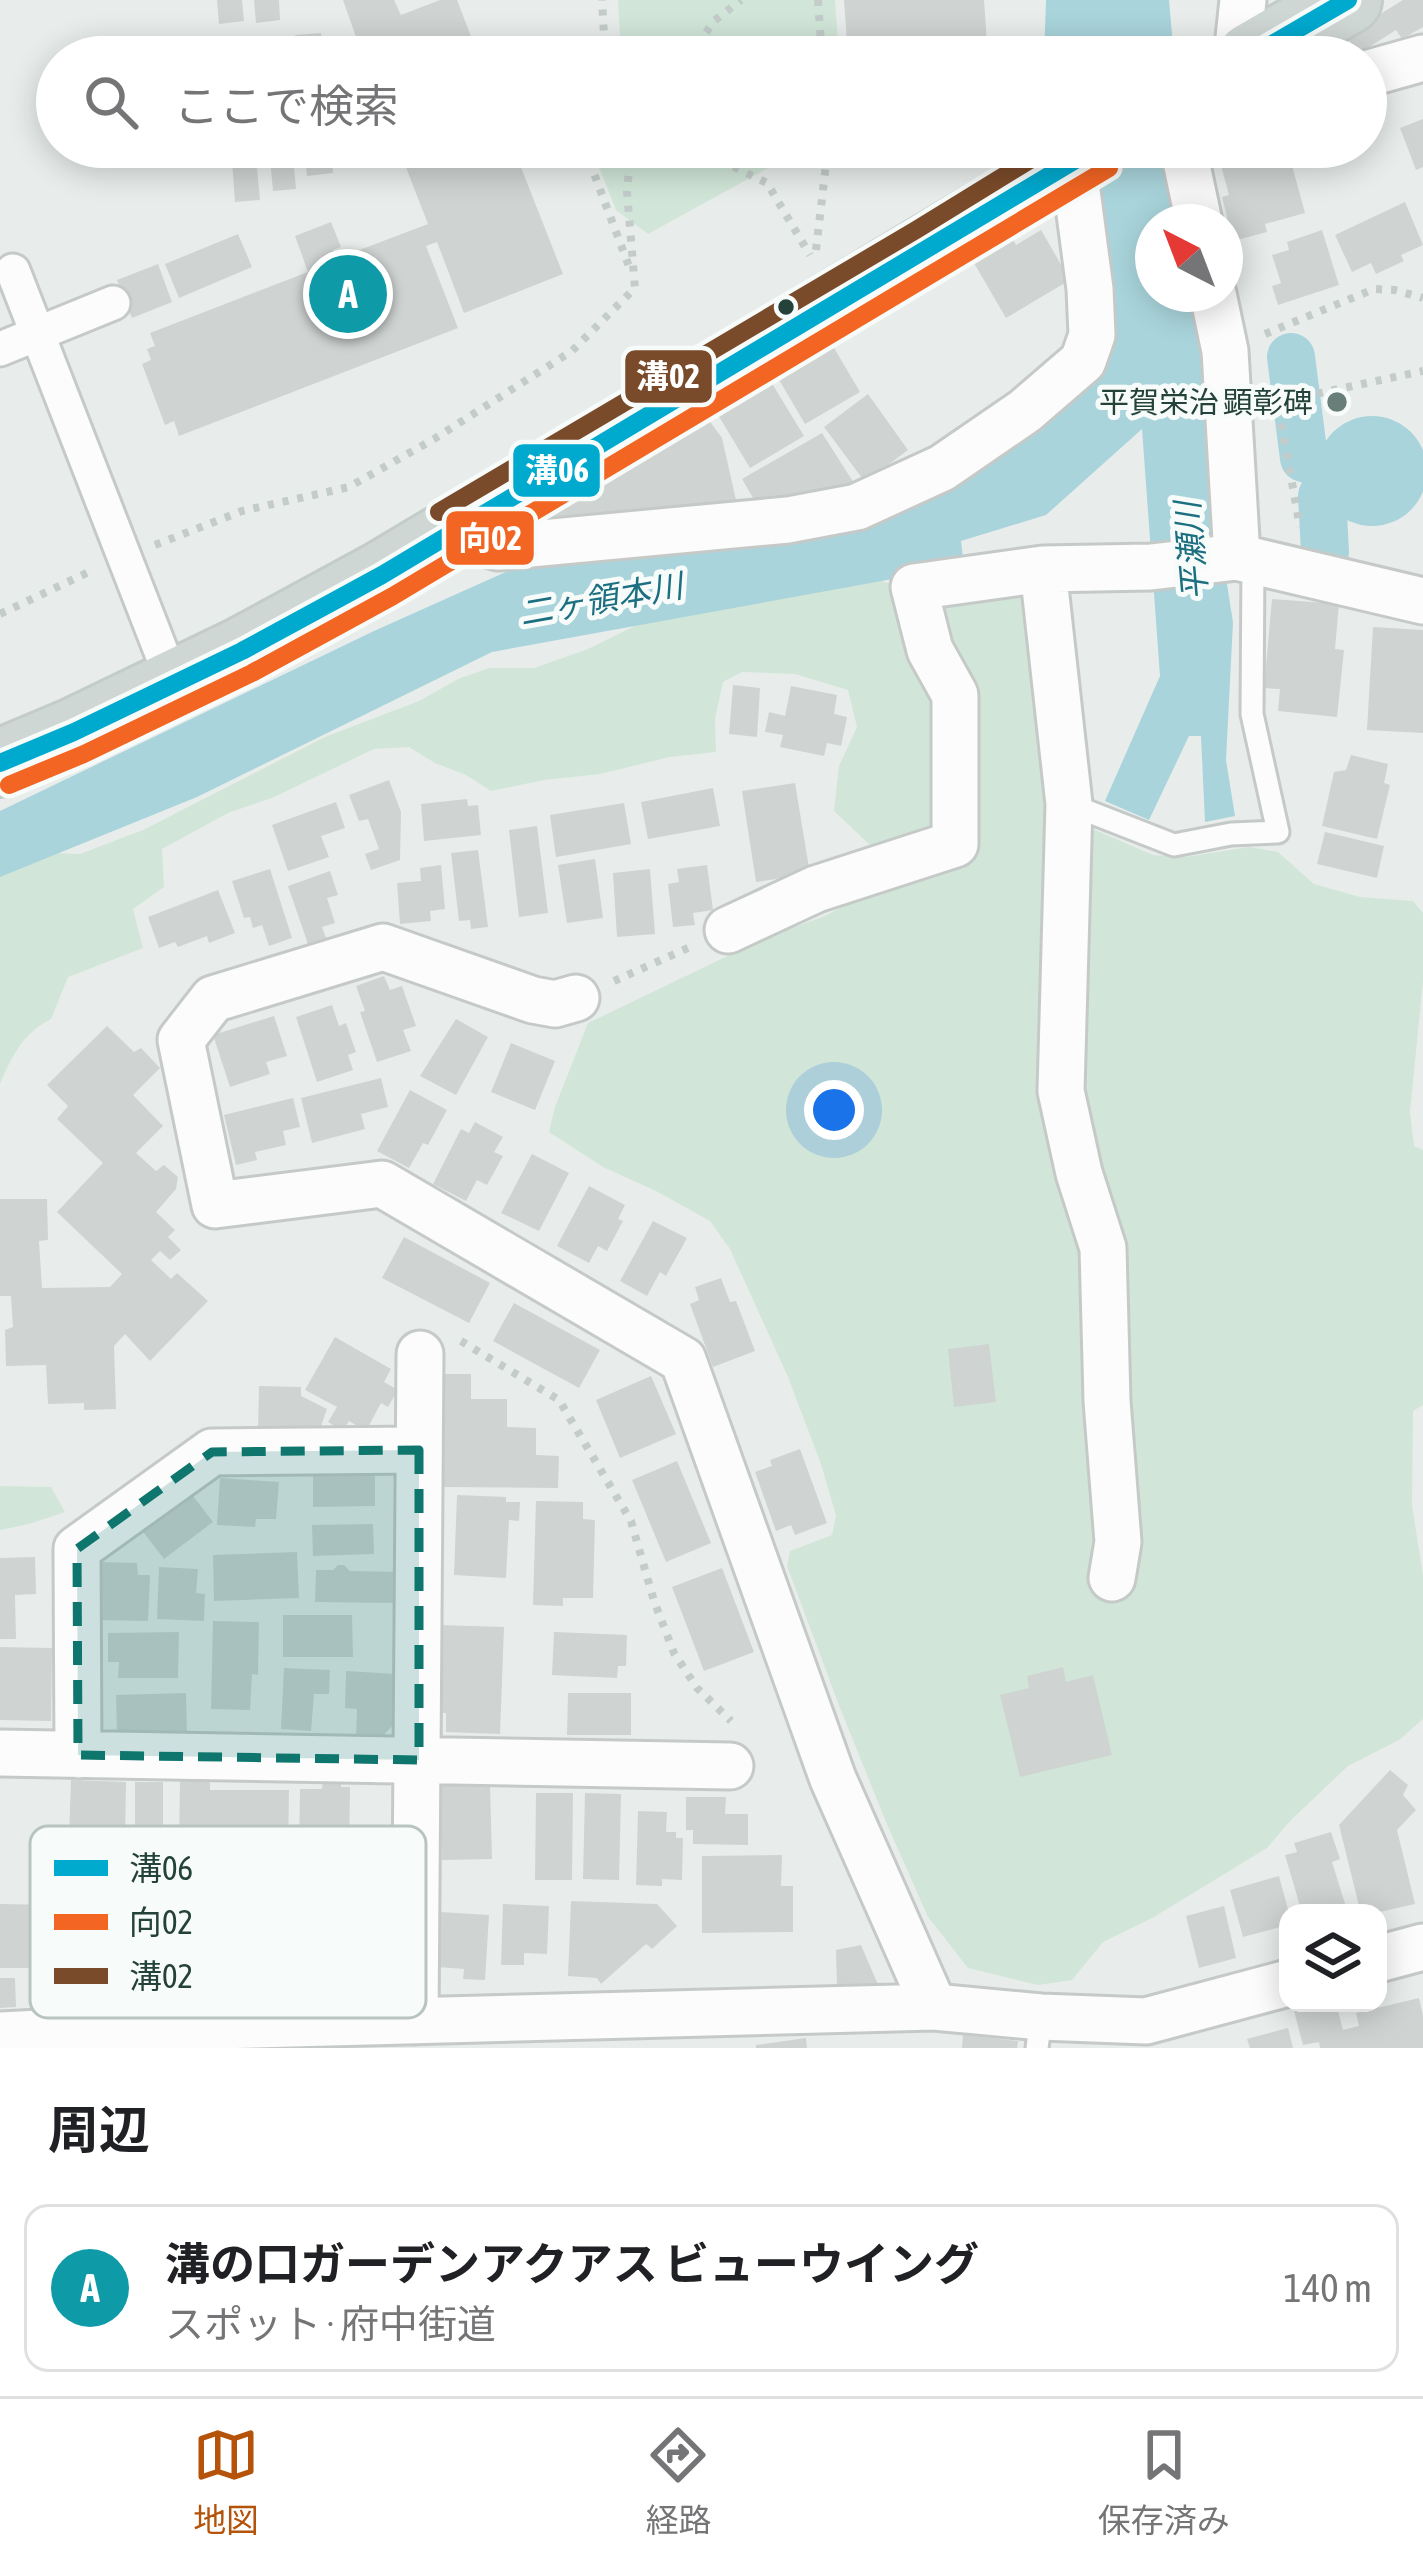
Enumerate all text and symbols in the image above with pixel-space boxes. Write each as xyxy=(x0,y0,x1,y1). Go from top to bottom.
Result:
search box xyxy=(36,36,1387,168)
icon: search xyxy=(78,69,144,135)
text: ここで検索 xyxy=(174,80,399,132)
north arrow xyxy=(1135,204,1243,312)
pin: A xyxy=(309,249,387,339)
unlabelled marker xyxy=(775,296,797,318)
line badge: 溝02 xyxy=(623,348,714,405)
text: 溝02 xyxy=(636,357,700,395)
place label: 平賀栄治 顕彰碑 xyxy=(1099,385,1313,419)
marker: 平賀栄治 顕彰碑 xyxy=(1324,389,1350,415)
line badge: 溝06 xyxy=(511,442,602,499)
text: 溝06 xyxy=(525,451,589,489)
water label: 平瀬川 xyxy=(1167,497,1214,602)
line badge: 向02 xyxy=(444,509,536,567)
text: 向02 xyxy=(458,519,522,557)
water label: 二ヶ領本川 xyxy=(516,565,689,632)
your location xyxy=(804,1080,864,1140)
legend xyxy=(30,1826,426,2018)
text: 溝06 xyxy=(129,1849,193,1887)
text: 向02 xyxy=(129,1903,193,1941)
map controls xyxy=(1279,1904,1387,2012)
button: layers xyxy=(1279,1904,1387,2012)
text: 溝02 xyxy=(129,1957,193,1995)
text: 周辺 xyxy=(48,2100,150,2159)
text: 溝の口ガーデンアクアス ビューウイング xyxy=(165,2238,979,2290)
text: A xyxy=(80,2266,100,2310)
text: 140 m xyxy=(1284,2266,1372,2310)
text: スポット · 府中街道 xyxy=(165,2302,496,2346)
tab: 地図 xyxy=(193,2422,259,2542)
tab: 経路 xyxy=(645,2422,711,2542)
tab: 保存済み xyxy=(1098,2422,1230,2542)

